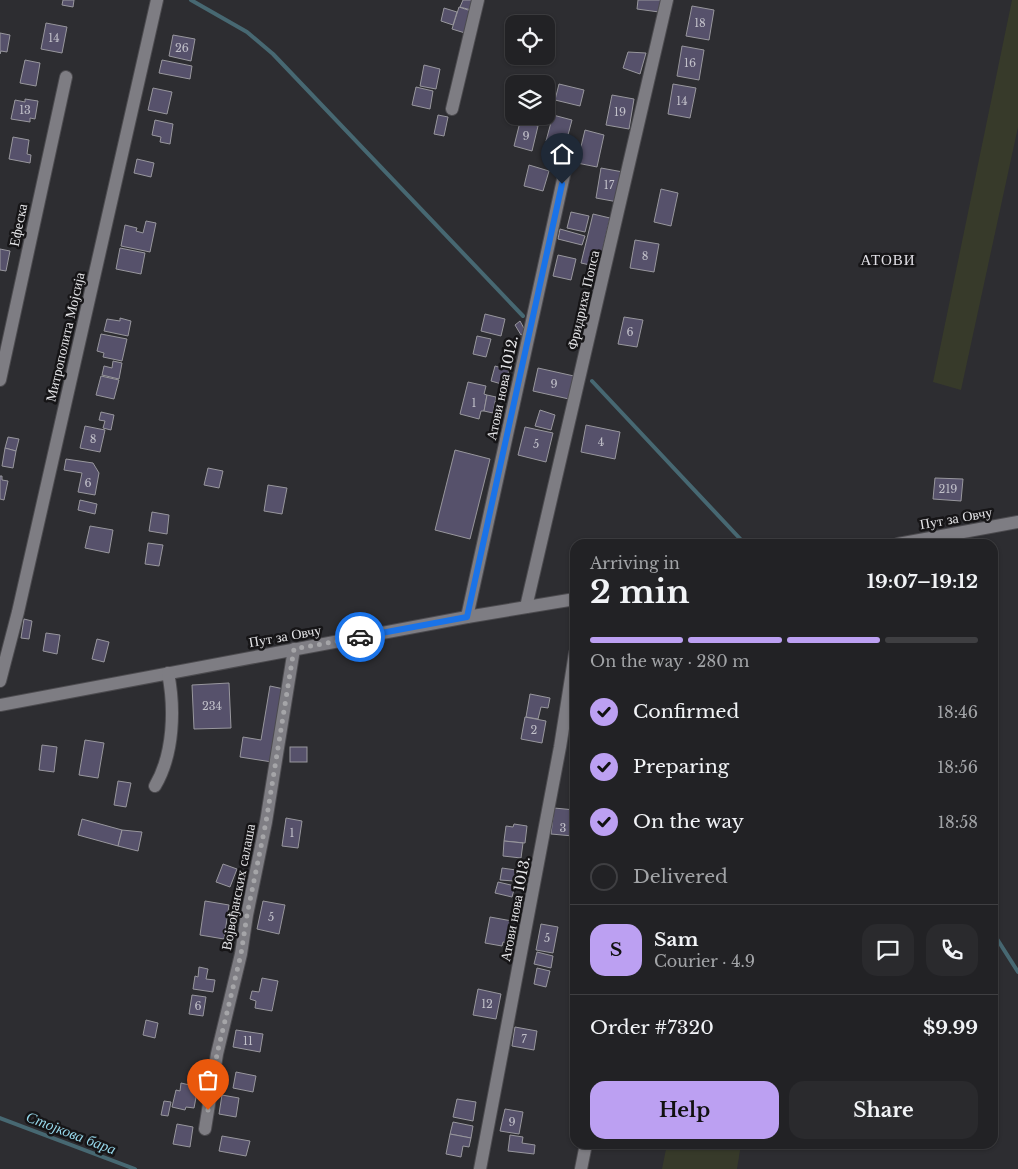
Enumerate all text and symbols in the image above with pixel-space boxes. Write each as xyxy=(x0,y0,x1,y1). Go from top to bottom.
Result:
map controls xyxy=(505,15,555,125)
button: locate xyxy=(505,15,555,65)
house number: 18 xyxy=(694,16,706,30)
house number: 14 xyxy=(48,31,60,45)
house number: 26 xyxy=(175,41,189,55)
house number: 16 xyxy=(684,56,696,70)
button: layers xyxy=(505,75,555,125)
house number: 14 xyxy=(676,94,688,108)
house number: 13 xyxy=(19,103,31,117)
house number: 19 xyxy=(614,105,626,119)
house number: 9 xyxy=(522,129,530,143)
pin xyxy=(541,133,583,184)
icon: home xyxy=(548,140,576,168)
house number: 17 xyxy=(604,178,615,192)
street label: Ефеска xyxy=(5,201,31,248)
street label: Фридриха Попса xyxy=(563,248,603,351)
house number: 8 xyxy=(642,249,648,263)
district label: АТОВИ xyxy=(860,250,916,269)
street label: Митрополита Мојсија xyxy=(41,270,89,404)
house number: 6 xyxy=(626,325,634,339)
street label: Атови нова 1012. xyxy=(482,334,522,442)
house number: 9 xyxy=(550,377,558,391)
house number: 1 xyxy=(472,396,477,410)
house number: 8 xyxy=(90,432,96,446)
house number: 4 xyxy=(598,435,604,449)
house number: 5 xyxy=(533,437,539,451)
house number: 6 xyxy=(84,476,92,490)
house number: 219 xyxy=(939,482,957,496)
street label: Пут за Овчу xyxy=(918,503,994,533)
text: Arriving in xyxy=(590,553,680,573)
text: 19:07–19:12 xyxy=(867,570,978,593)
text: 2 min xyxy=(590,572,690,612)
courier xyxy=(335,612,385,662)
street label: Пут за Овчу xyxy=(247,621,323,651)
icon: car xyxy=(346,623,374,651)
text: On the way · 280 m xyxy=(590,651,749,671)
icon: check xyxy=(590,698,618,726)
house number: 234 xyxy=(202,699,222,713)
text: Confirmed xyxy=(633,700,739,723)
text: 18:46 xyxy=(937,702,978,722)
house number: 2 xyxy=(531,723,538,737)
icon: check xyxy=(590,753,618,781)
text: Preparing xyxy=(633,755,729,778)
text: 18:56 xyxy=(937,757,978,777)
icon: check xyxy=(590,808,618,836)
text: On the way xyxy=(633,810,744,833)
text: 18:58 xyxy=(938,812,978,832)
street label: Војвођанских салаша xyxy=(217,821,259,952)
house number: 3 xyxy=(560,821,567,835)
house number: 1 xyxy=(290,826,295,840)
street label: Атови нова 1013. xyxy=(496,855,534,963)
text: Delivered xyxy=(633,865,728,888)
house number: 5 xyxy=(268,910,274,924)
button: chat xyxy=(862,924,914,976)
button: phone xyxy=(926,924,978,976)
text: Sam xyxy=(654,928,699,951)
house number: 5 xyxy=(544,931,550,945)
text: S xyxy=(610,938,622,961)
text: Courier · 4.9 xyxy=(654,951,755,971)
house number: 12 xyxy=(481,997,493,1011)
house number: 6 xyxy=(194,999,202,1013)
text: Order #7320 xyxy=(590,1016,714,1039)
text: $9.99 xyxy=(923,1016,978,1039)
house number: 7 xyxy=(521,1032,527,1046)
house number: 11 xyxy=(243,1034,253,1048)
pin xyxy=(187,1059,229,1110)
icon: bag xyxy=(194,1066,222,1094)
button: Help xyxy=(590,1081,779,1139)
button: Share xyxy=(789,1081,978,1139)
water label: Стојкова бара xyxy=(24,1107,119,1158)
house number: 9 xyxy=(508,1115,516,1129)

